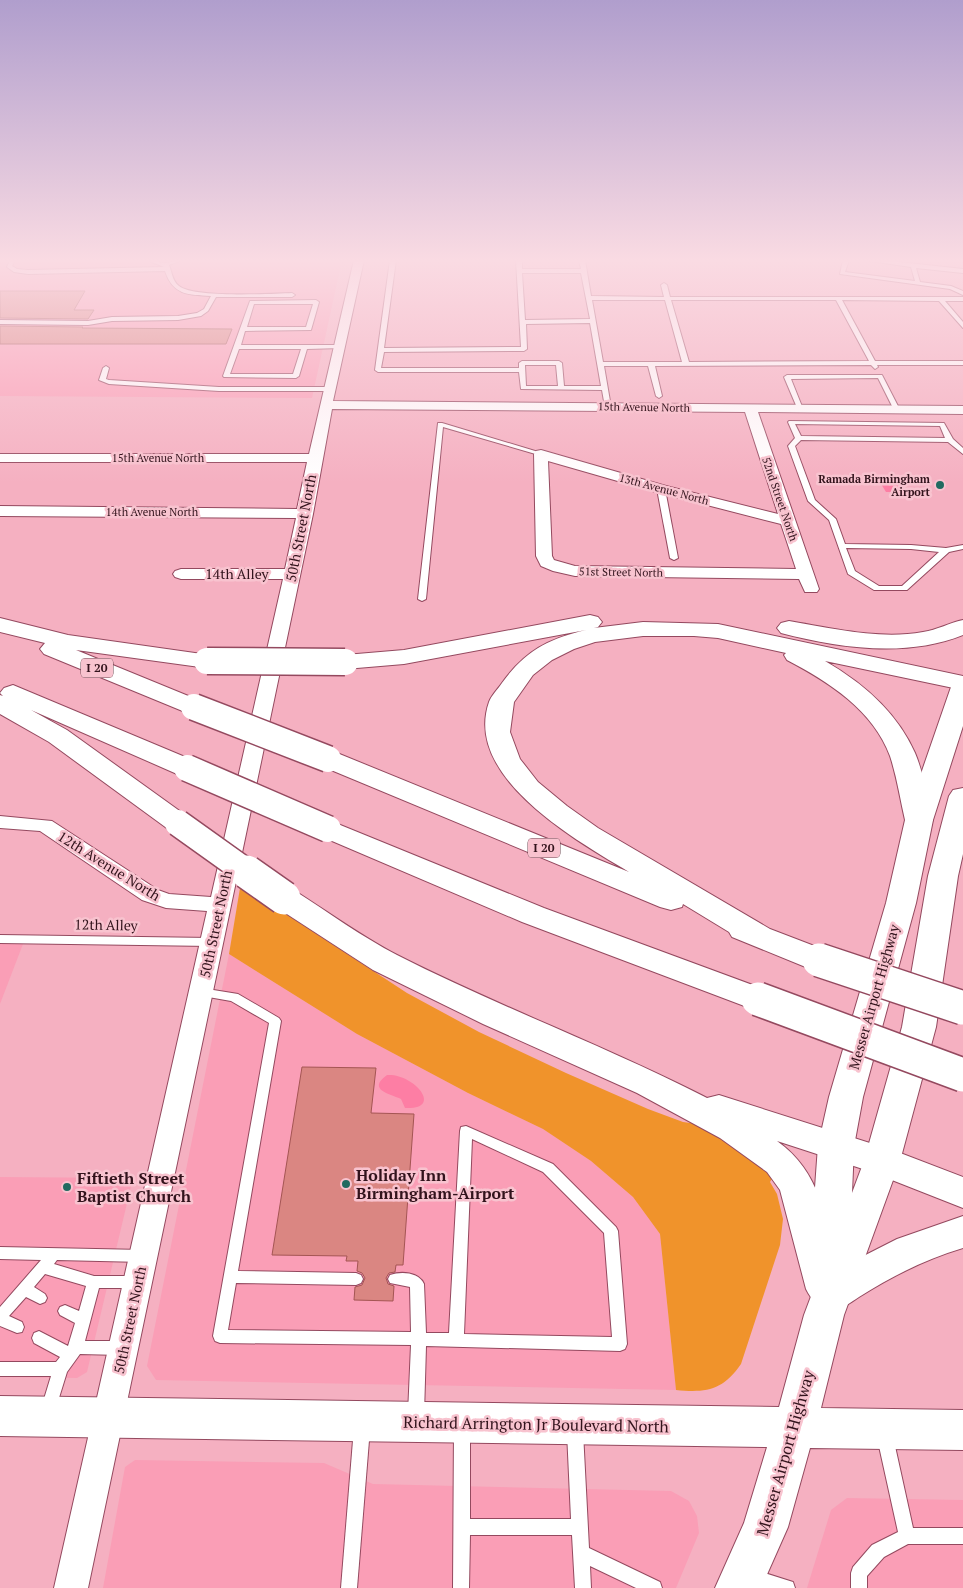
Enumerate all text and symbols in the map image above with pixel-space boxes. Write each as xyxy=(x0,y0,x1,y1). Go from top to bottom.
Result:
street label: 15th Avenue North xyxy=(598,399,691,415)
street label: 15th Avenue North xyxy=(112,451,205,465)
street label: 52nd Street North xyxy=(759,455,801,543)
street label: 13th Avenue North xyxy=(618,470,711,508)
street label: 50th Street North xyxy=(281,472,320,583)
place label: Ramada Birmingham Airport xyxy=(818,472,931,499)
marker: Ramada Birmingham Airport xyxy=(934,479,946,491)
street label: 14th Avenue North xyxy=(106,505,199,519)
street label: 14th Alley xyxy=(205,564,270,583)
street label: 51st Street North xyxy=(579,564,664,580)
road number: I 20 xyxy=(81,658,113,678)
street label: 12th Avenue North xyxy=(54,826,164,905)
road number: I 20 xyxy=(528,838,560,858)
street label: 50th Street North xyxy=(195,868,236,979)
street label: 12th Alley xyxy=(74,914,139,935)
street label: Messer Airport Highway xyxy=(844,921,904,1072)
place label: Holiday Inn Birmingham-Airport xyxy=(356,1164,515,1204)
place label: Fiftieth Street Baptist Church xyxy=(77,1167,192,1207)
marker: Holiday Inn Birmingham-Airport xyxy=(340,1178,352,1190)
marker: Fiftieth Street Baptist Church xyxy=(61,1181,73,1193)
street label: 50th Street North xyxy=(109,1264,150,1375)
street label: Messer Airport Highway xyxy=(751,1367,819,1538)
street label: Richard Arrington Jr Boulevard North xyxy=(403,1411,670,1437)

